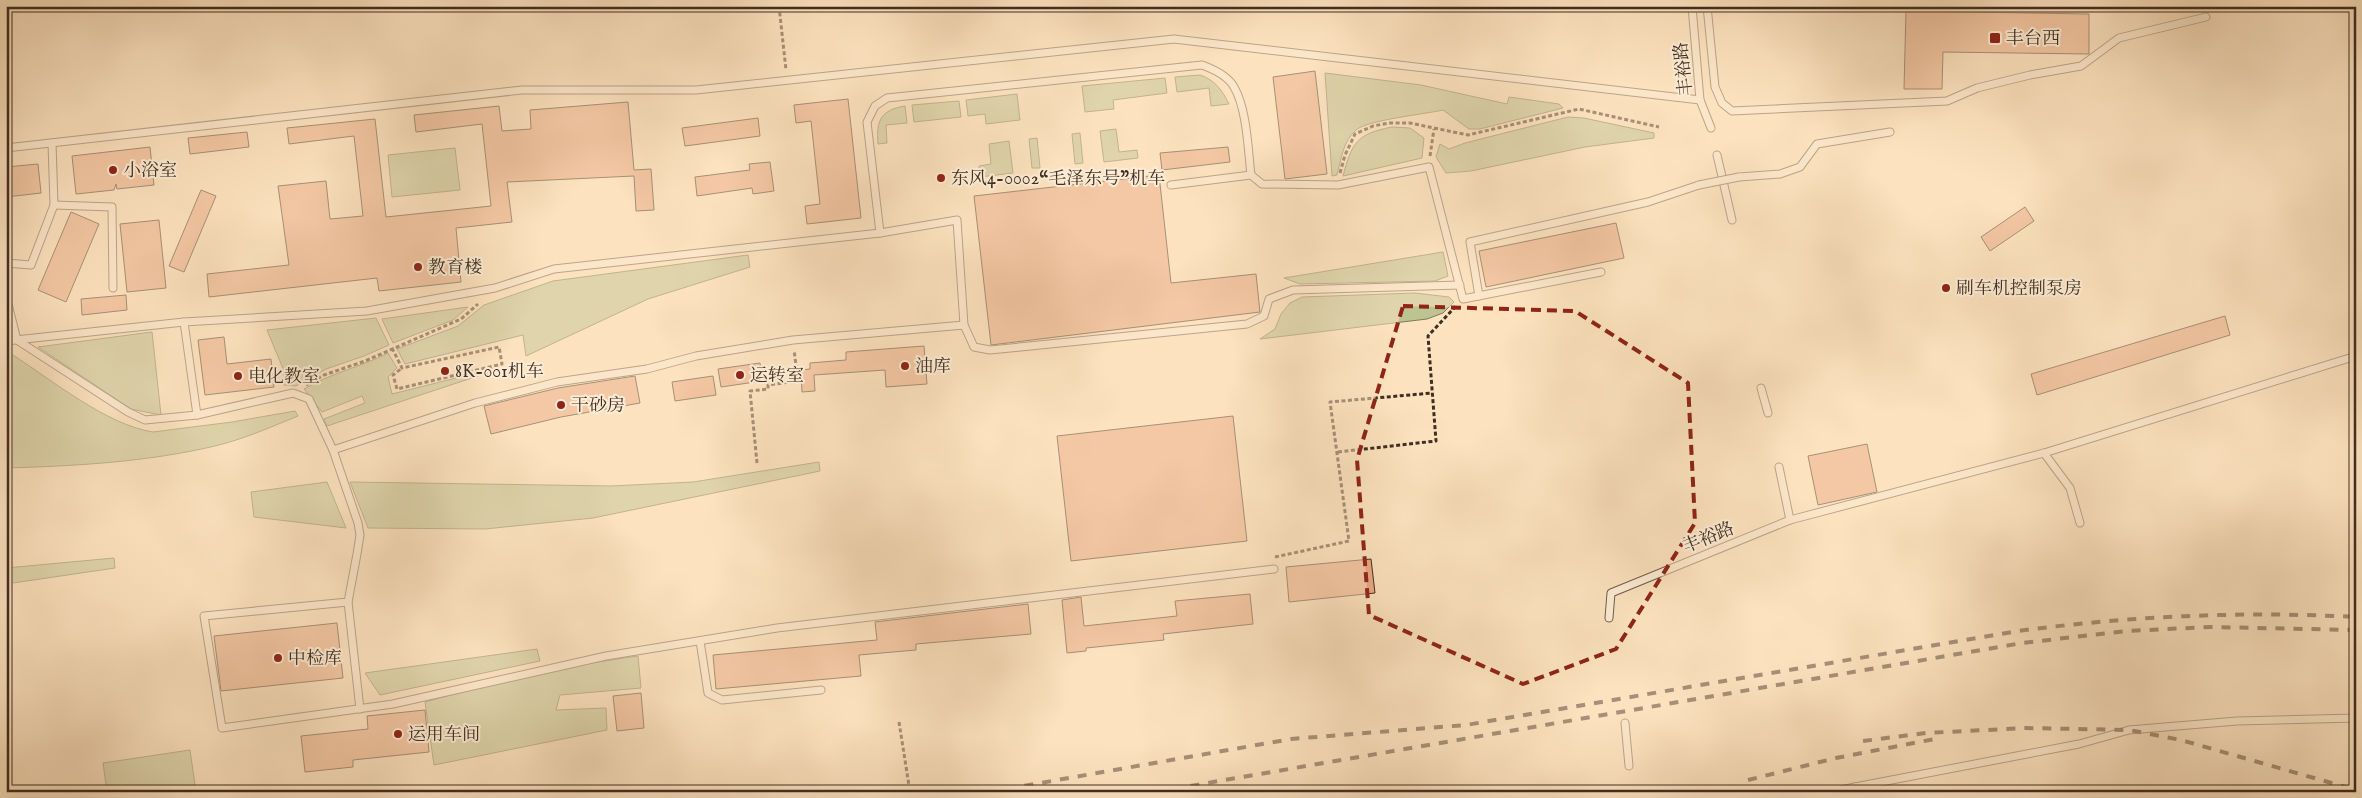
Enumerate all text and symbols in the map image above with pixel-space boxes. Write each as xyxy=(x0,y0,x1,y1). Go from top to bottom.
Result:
place label: 丰台西 xyxy=(2006,28,2060,51)
marker: 丰台西 xyxy=(1988,31,2002,45)
street label: 丰裕路 xyxy=(1670,41,1699,97)
place label: 小浴室 xyxy=(123,160,177,183)
marker: 小浴室 xyxy=(107,164,119,176)
place label: 东风4-0002“毛泽东号”机车 xyxy=(951,168,1165,191)
marker: 东风4-0002“毛泽东号”机车 xyxy=(935,172,947,184)
place label: 教育楼 xyxy=(428,257,482,280)
marker: 教育楼 xyxy=(412,261,424,273)
place label: 刷车机控制泵房 xyxy=(1956,278,2082,301)
marker: 刷车机控制泵房 xyxy=(1940,282,1952,294)
place label: 油库 xyxy=(915,356,951,379)
marker: 油库 xyxy=(899,360,911,372)
place label: 8K-001机车 xyxy=(455,361,544,384)
marker: 8K-001机车 xyxy=(439,365,451,377)
place label: 运转室 xyxy=(750,365,804,388)
place label: 电化教室 xyxy=(248,366,320,389)
marker: 运转室 xyxy=(734,369,746,381)
marker: 电化教室 xyxy=(232,370,244,382)
place label: 干砂房 xyxy=(571,395,625,418)
marker: 干砂房 xyxy=(555,399,567,411)
street label: 丰裕路 xyxy=(1679,518,1738,559)
place label: 中检库 xyxy=(288,648,342,671)
marker: 中检库 xyxy=(272,652,284,664)
place label: 运用车间 xyxy=(408,724,480,747)
marker: 运用车间 xyxy=(392,728,404,740)

